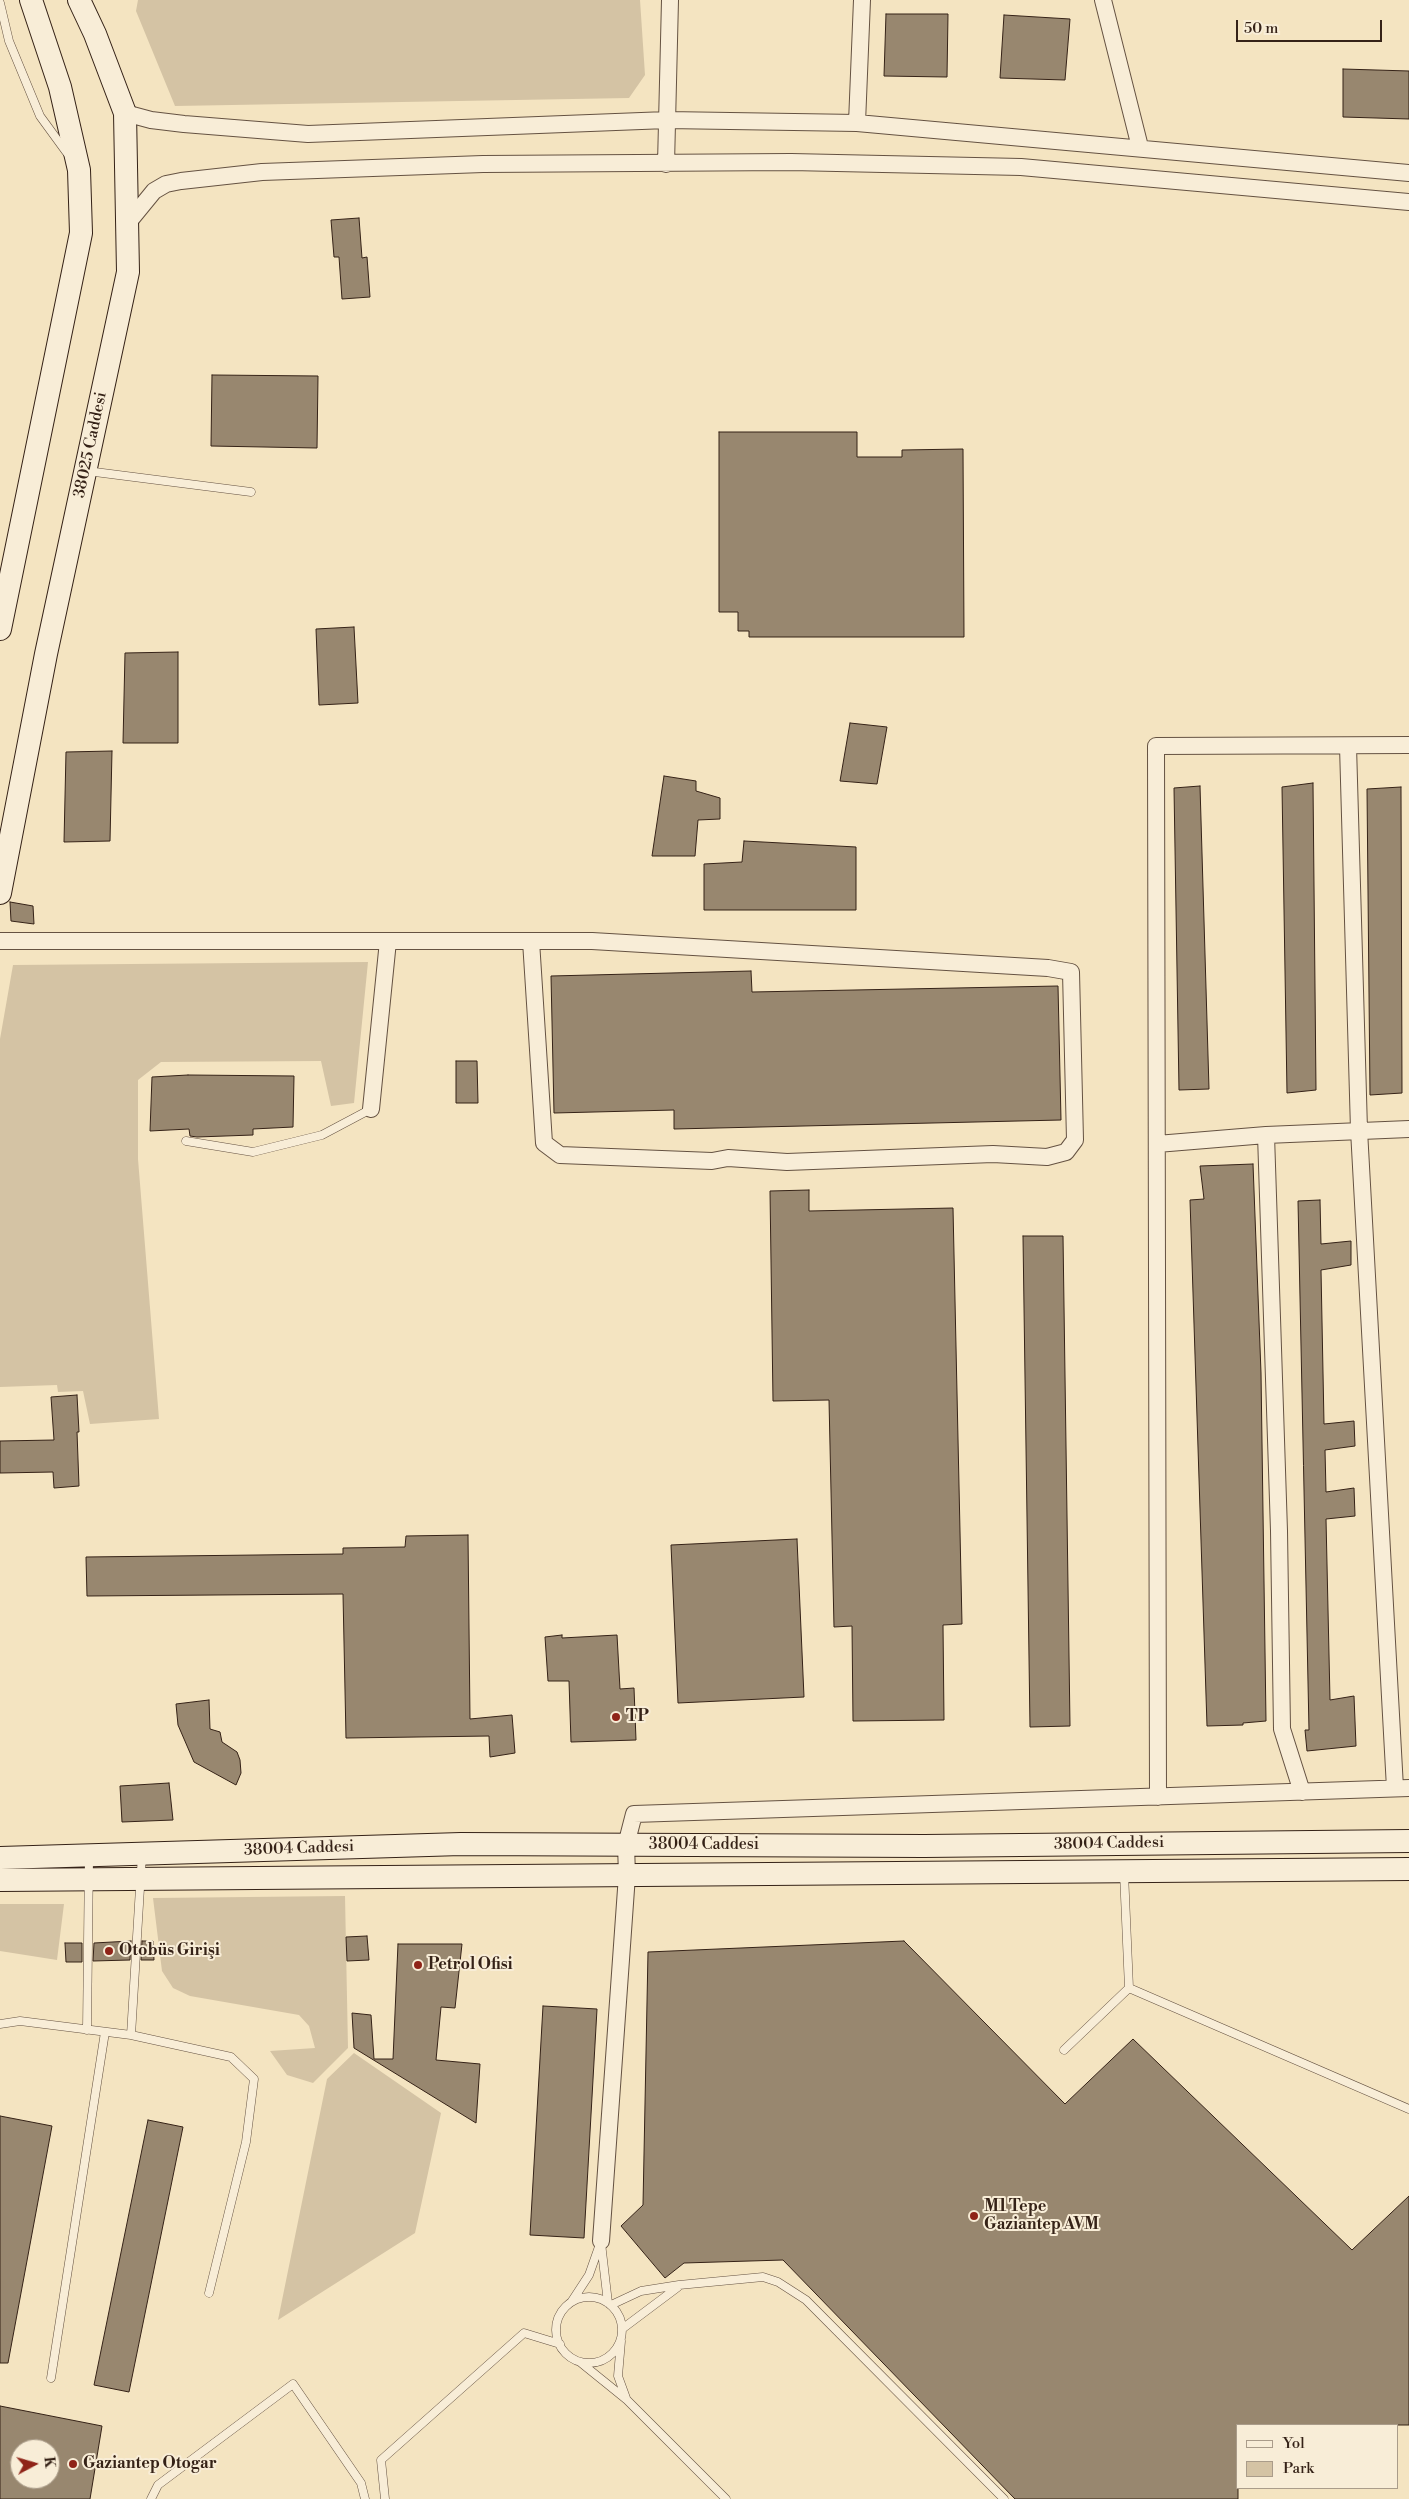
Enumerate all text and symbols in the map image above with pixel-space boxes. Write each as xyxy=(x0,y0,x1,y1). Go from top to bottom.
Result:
scale bar xyxy=(1239,10,1385,42)
text: 50 m xyxy=(1244,19,1278,38)
street label: 38025 Caddesi xyxy=(70,390,112,500)
place label: TP xyxy=(626,1707,649,1727)
marker: TP xyxy=(610,1711,622,1723)
street label: 38004 Caddesi xyxy=(1054,1833,1164,1855)
street label: 38004 Caddesi xyxy=(649,1835,759,1855)
street label: 38004 Caddesi xyxy=(244,1837,354,1861)
place label: Otobüs Girişi xyxy=(119,1941,220,1961)
marker: Otobüs Girişi xyxy=(103,1945,115,1957)
place label: Petrol Ofisi xyxy=(428,1955,513,1975)
marker: Petrol Ofisi xyxy=(412,1959,424,1971)
place label: M1 Tepe Gaziantep AVM xyxy=(984,2197,1099,2235)
marker: M1 Tepe Gaziantep AVM xyxy=(968,2210,980,2222)
legend xyxy=(1236,2424,1399,2489)
text: Yol xyxy=(1283,2434,1305,2453)
north arrow xyxy=(10,2439,60,2489)
place label: Gaziantep Otogar xyxy=(83,2454,217,2474)
text: K xyxy=(39,2456,58,2469)
marker: Gaziantep Otogar xyxy=(67,2458,79,2470)
text: Park xyxy=(1283,2459,1314,2478)

